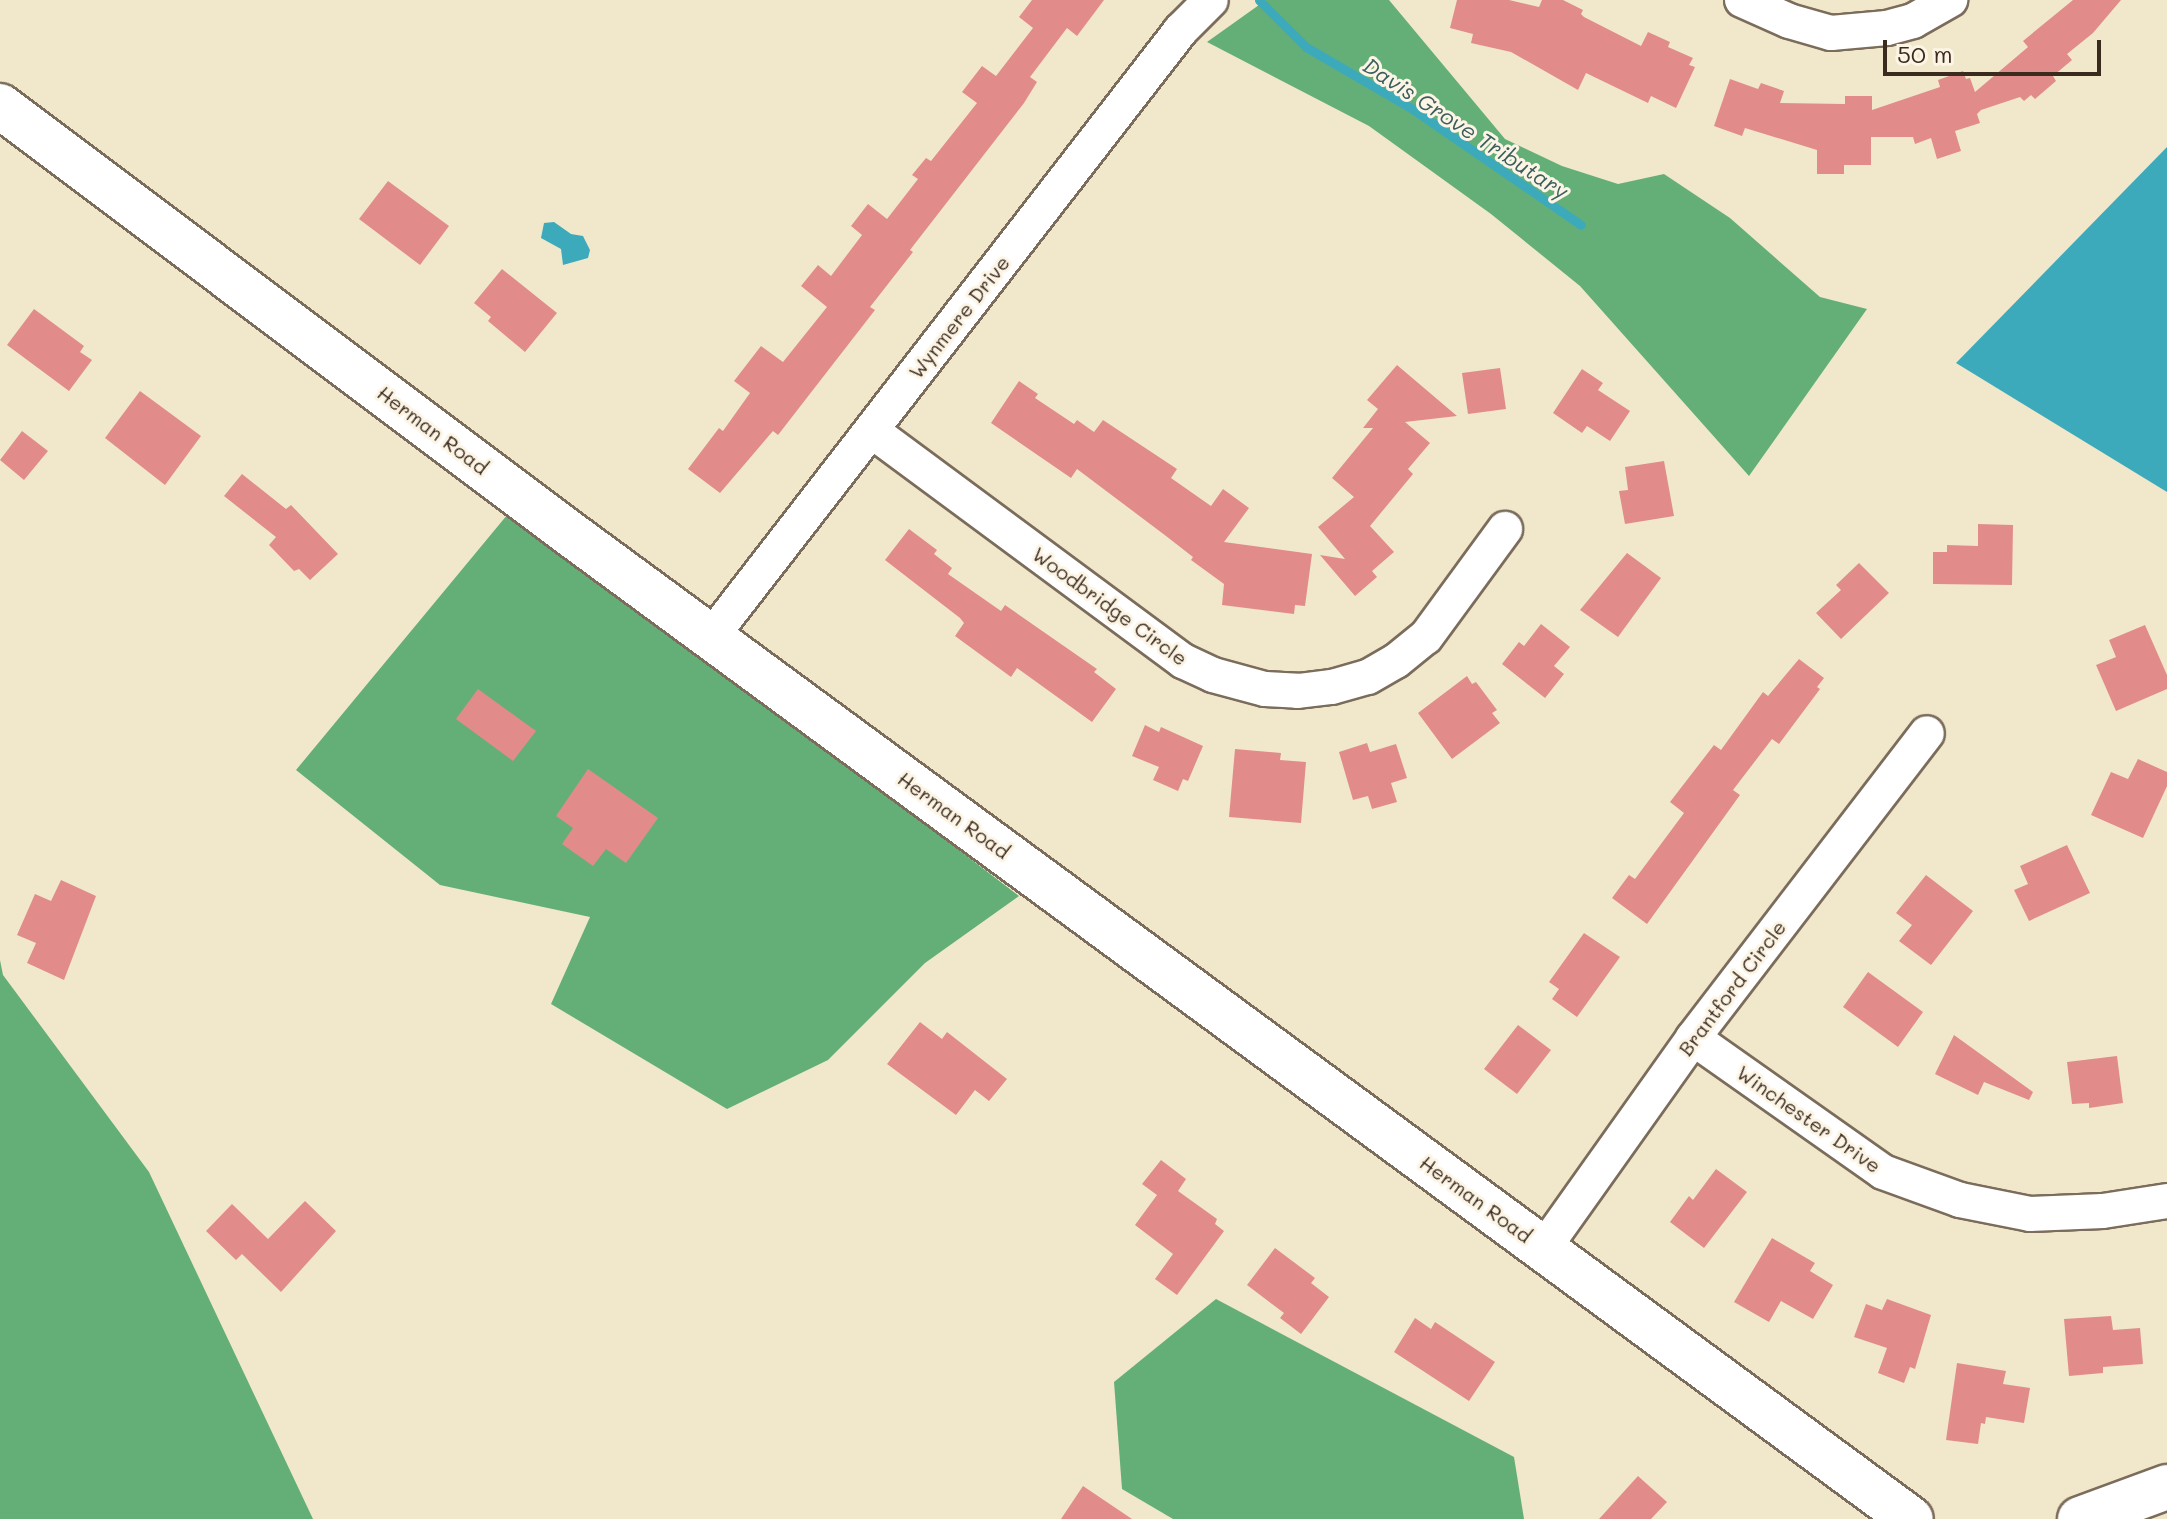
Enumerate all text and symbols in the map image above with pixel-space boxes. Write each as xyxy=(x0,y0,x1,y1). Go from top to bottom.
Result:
scale bar xyxy=(1887,24,2105,74)
text: 50 m xyxy=(1897,38,1953,69)
water label: Davis Grove Tributary xyxy=(1358,52,1574,204)
street label: Wynmere Drive xyxy=(904,251,1014,383)
street label: Herman Road xyxy=(373,381,493,479)
street label: Woodbridge Circle xyxy=(1028,542,1192,670)
street label: Herman Road xyxy=(893,766,1015,864)
street label: Brantford Circle xyxy=(1673,916,1791,1060)
street label: Winchester Drive xyxy=(1732,1060,1886,1178)
street label: Herman Road xyxy=(1415,1150,1537,1248)

